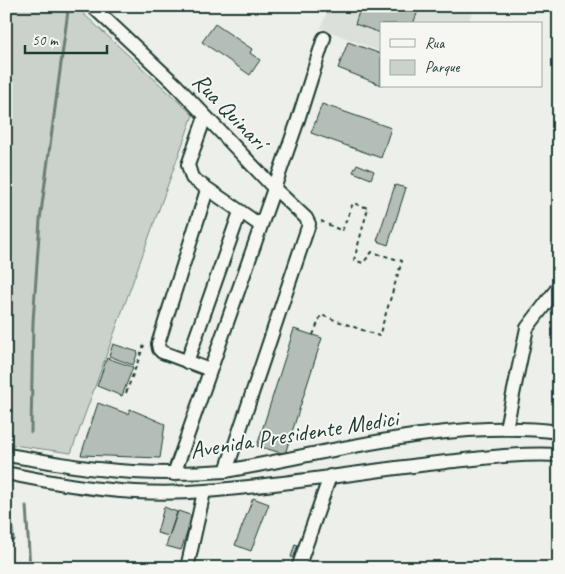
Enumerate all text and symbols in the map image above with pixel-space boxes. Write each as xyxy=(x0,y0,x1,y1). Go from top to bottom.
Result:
scale bar xyxy=(25,22,108,54)
legend xyxy=(380,22,542,88)
text: 50 m xyxy=(32,31,59,50)
text: Rua xyxy=(425,34,445,53)
text: Parque xyxy=(425,58,461,77)
street label: Rua Quinarí xyxy=(186,66,277,159)
street label: Avenida Presidente Medici xyxy=(188,402,402,465)

